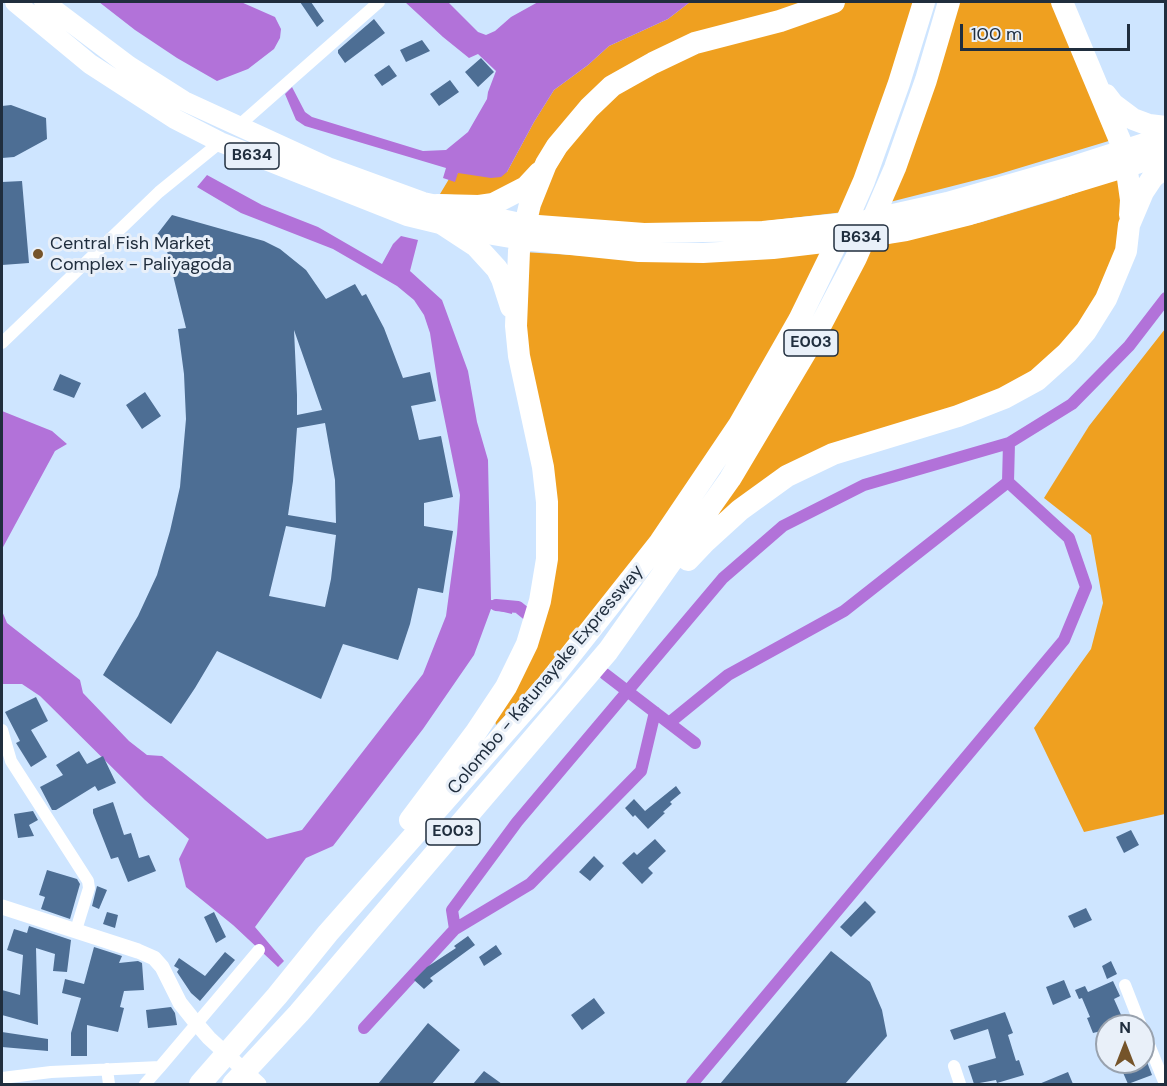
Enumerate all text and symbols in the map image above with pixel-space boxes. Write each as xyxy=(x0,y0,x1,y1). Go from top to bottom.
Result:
scale bar xyxy=(963,12,1132,50)
text: 100 m xyxy=(971,22,1022,46)
road number: B634 xyxy=(225,143,279,169)
road number: B634 xyxy=(834,225,888,251)
place label: Central Fish Market Complex - Paliyagoda xyxy=(50,233,232,276)
marker: Central Fish Market Complex - Paliyagoda xyxy=(31,247,45,261)
road number: E003 xyxy=(784,330,838,356)
street label: Colombo - Katunayake Expressway xyxy=(444,561,648,799)
road number: E003 xyxy=(426,819,480,845)
north arrow xyxy=(1095,1014,1155,1074)
text: N xyxy=(1119,1017,1131,1038)

